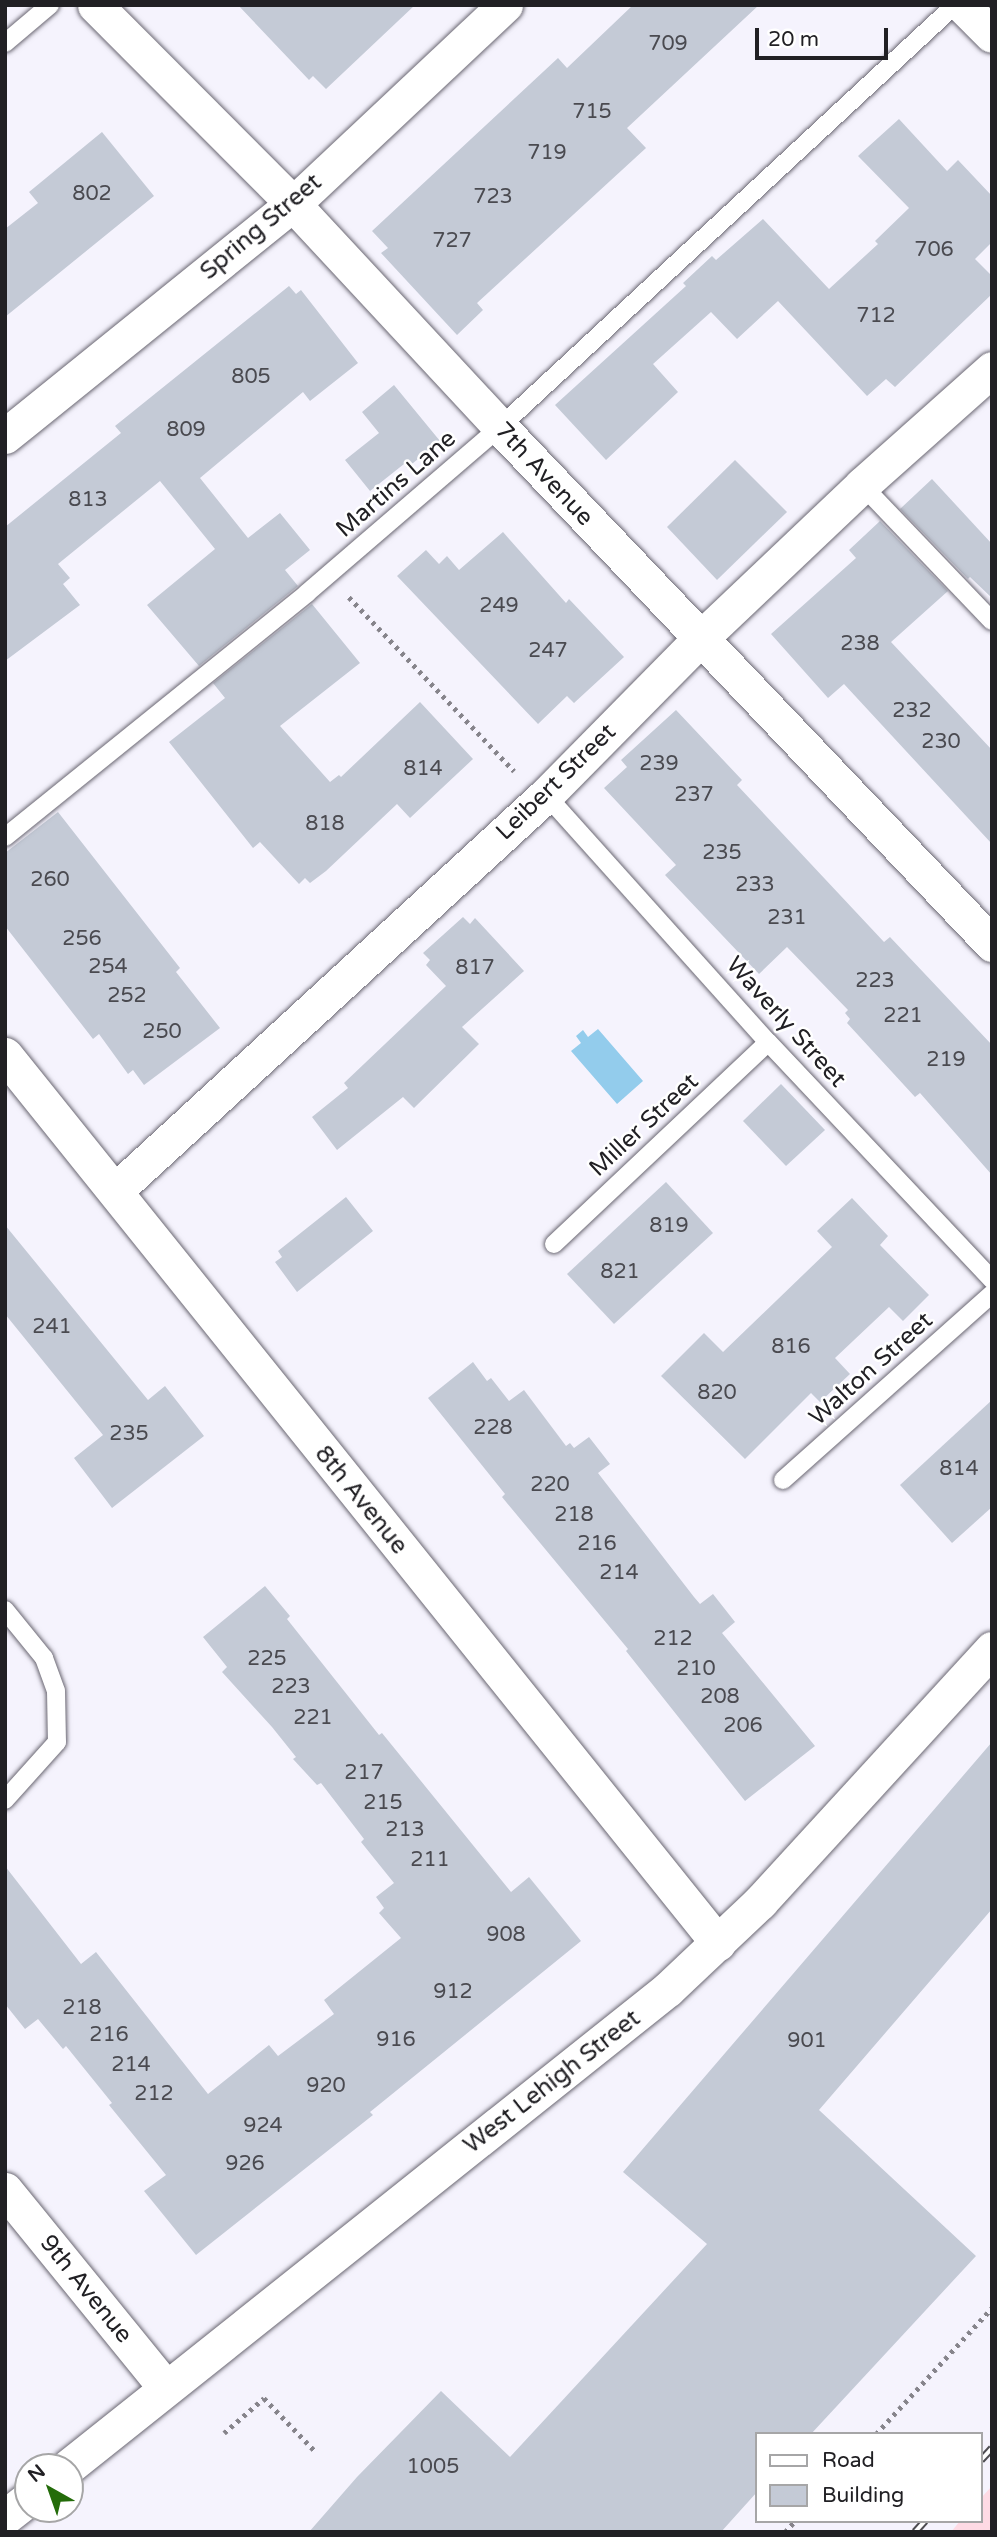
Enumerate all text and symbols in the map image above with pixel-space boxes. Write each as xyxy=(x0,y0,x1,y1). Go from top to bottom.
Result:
scale bar xyxy=(759,14,892,58)
text: 20 m xyxy=(768,27,819,52)
house number: 709 xyxy=(648,31,688,57)
house number: 715 xyxy=(572,99,612,125)
house number: 719 xyxy=(527,140,567,166)
street label: Spring Street xyxy=(194,168,328,286)
house number: 802 xyxy=(72,181,112,207)
house number: 723 xyxy=(473,184,513,210)
house number: 727 xyxy=(432,228,472,254)
house number: 706 xyxy=(914,237,954,263)
house number: 712 xyxy=(856,303,896,329)
house number: 805 xyxy=(231,364,271,390)
street label: 7th Avenue xyxy=(489,416,599,532)
house number: 809 xyxy=(166,417,206,443)
street label: Martins Lane xyxy=(330,424,462,544)
house number: 813 xyxy=(68,487,108,513)
house number: 249 xyxy=(479,593,519,619)
house number: 238 xyxy=(840,631,880,657)
house number: 247 xyxy=(528,638,568,664)
house number: 232 xyxy=(892,698,932,724)
street label: Leibert Street xyxy=(490,718,622,846)
house number: 230 xyxy=(921,729,961,755)
house number: 239 xyxy=(639,751,679,777)
house number: 814 xyxy=(403,756,443,782)
house number: 237 xyxy=(674,782,714,808)
house number: 818 xyxy=(305,811,345,837)
house number: 235 xyxy=(702,840,742,866)
house number: 260 xyxy=(30,867,70,893)
house number: 233 xyxy=(735,872,775,898)
house number: 231 xyxy=(767,905,807,931)
house number: 256 xyxy=(62,926,102,952)
street label: Waverly Street xyxy=(720,951,852,1093)
house number: 254 xyxy=(88,954,128,980)
house number: 817 xyxy=(455,955,495,981)
house number: 223 xyxy=(855,968,895,994)
house number: 252 xyxy=(107,983,147,1009)
house number: 221 xyxy=(883,1003,923,1029)
house number: 250 xyxy=(142,1019,182,1045)
house number: 219 xyxy=(926,1047,966,1073)
street label: Miller Street xyxy=(584,1067,704,1183)
house number: 819 xyxy=(649,1213,689,1239)
house number: 821 xyxy=(600,1259,640,1285)
street label: Walton Street xyxy=(803,1306,939,1432)
house number: 241 xyxy=(32,1314,72,1340)
house number: 816 xyxy=(771,1334,811,1360)
house number: 820 xyxy=(697,1380,737,1406)
house number: 228 xyxy=(473,1415,513,1441)
house number: 235 xyxy=(109,1421,149,1447)
street label: 8th Avenue xyxy=(309,1440,413,1560)
house number: 814 xyxy=(939,1456,979,1482)
house number: 220 xyxy=(530,1472,570,1498)
house number: 218 xyxy=(554,1502,594,1528)
house number: 216 xyxy=(577,1531,617,1557)
house number: 214 xyxy=(599,1560,639,1586)
house number: 212 xyxy=(653,1626,693,1652)
house number: 225 xyxy=(247,1646,287,1672)
house number: 210 xyxy=(676,1656,716,1682)
house number: 223 xyxy=(271,1674,311,1700)
house number: 208 xyxy=(700,1684,740,1710)
house number: 221 xyxy=(293,1705,333,1731)
house number: 206 xyxy=(723,1713,763,1739)
house number: 217 xyxy=(344,1760,384,1786)
house number: 215 xyxy=(363,1790,403,1816)
house number: 213 xyxy=(385,1817,425,1843)
house number: 211 xyxy=(410,1847,450,1873)
house number: 908 xyxy=(486,1922,526,1948)
house number: 912 xyxy=(433,1979,473,2005)
house number: 218 xyxy=(62,1995,102,2021)
street label: West Lehigh Street xyxy=(458,2004,646,2160)
house number: 216 xyxy=(89,2022,129,2048)
house number: 916 xyxy=(376,2027,416,2053)
house number: 901 xyxy=(787,2028,827,2054)
house number: 214 xyxy=(111,2052,151,2078)
house number: 920 xyxy=(306,2073,346,2099)
house number: 212 xyxy=(134,2081,174,2107)
house number: 924 xyxy=(243,2113,283,2139)
house number: 926 xyxy=(225,2151,265,2177)
street label: 9th Avenue xyxy=(34,2229,138,2349)
legend xyxy=(755,2432,983,2523)
text: Road xyxy=(822,2448,875,2473)
north arrow xyxy=(14,2453,84,2523)
house number: 1005 xyxy=(407,2454,459,2480)
text: N xyxy=(24,2460,50,2487)
text: Building xyxy=(822,2483,904,2508)

